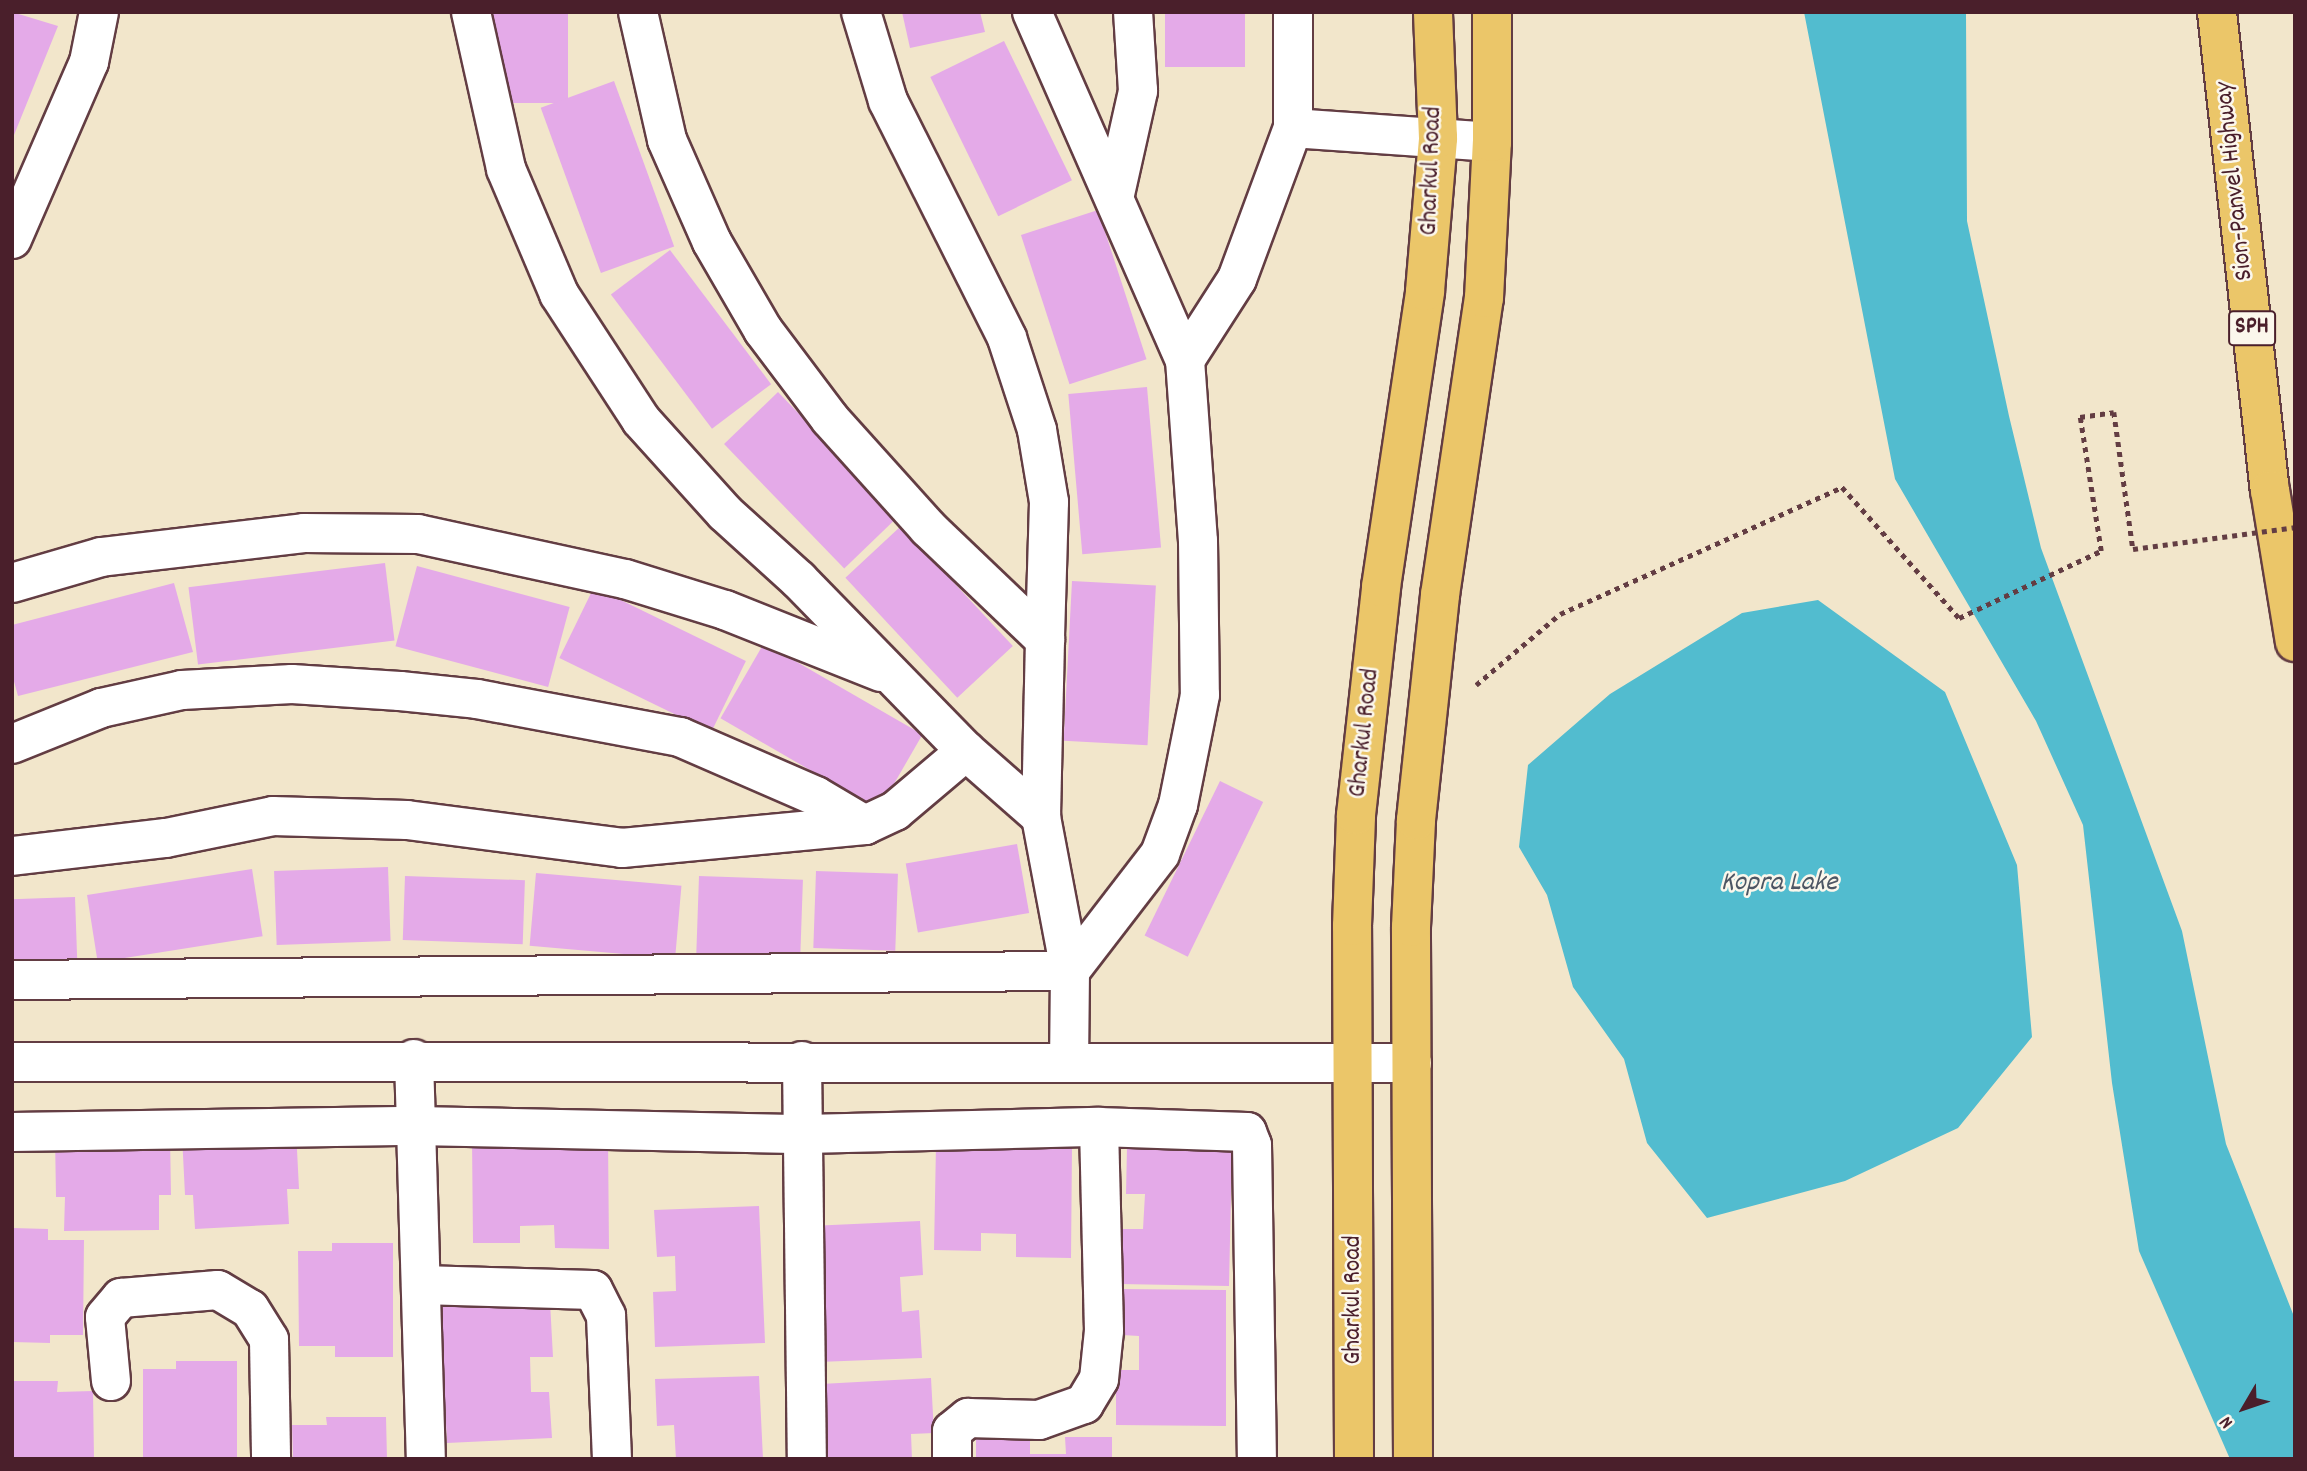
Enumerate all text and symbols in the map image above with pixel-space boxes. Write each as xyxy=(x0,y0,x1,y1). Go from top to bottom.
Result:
street label: Sion-Panvel Highway xyxy=(2209,80,2261,282)
street label: Gharkul Road xyxy=(1414,106,1450,236)
road number: SPH xyxy=(2228,307,2276,348)
street label: Gharkul Road xyxy=(1343,667,1387,799)
water label: Kopra Lake xyxy=(1721,867,1837,901)
street label: Gharkul Road xyxy=(1338,1235,1370,1365)
north arrow xyxy=(2209,1373,2279,1443)
text: N xyxy=(2214,1409,2241,1434)

